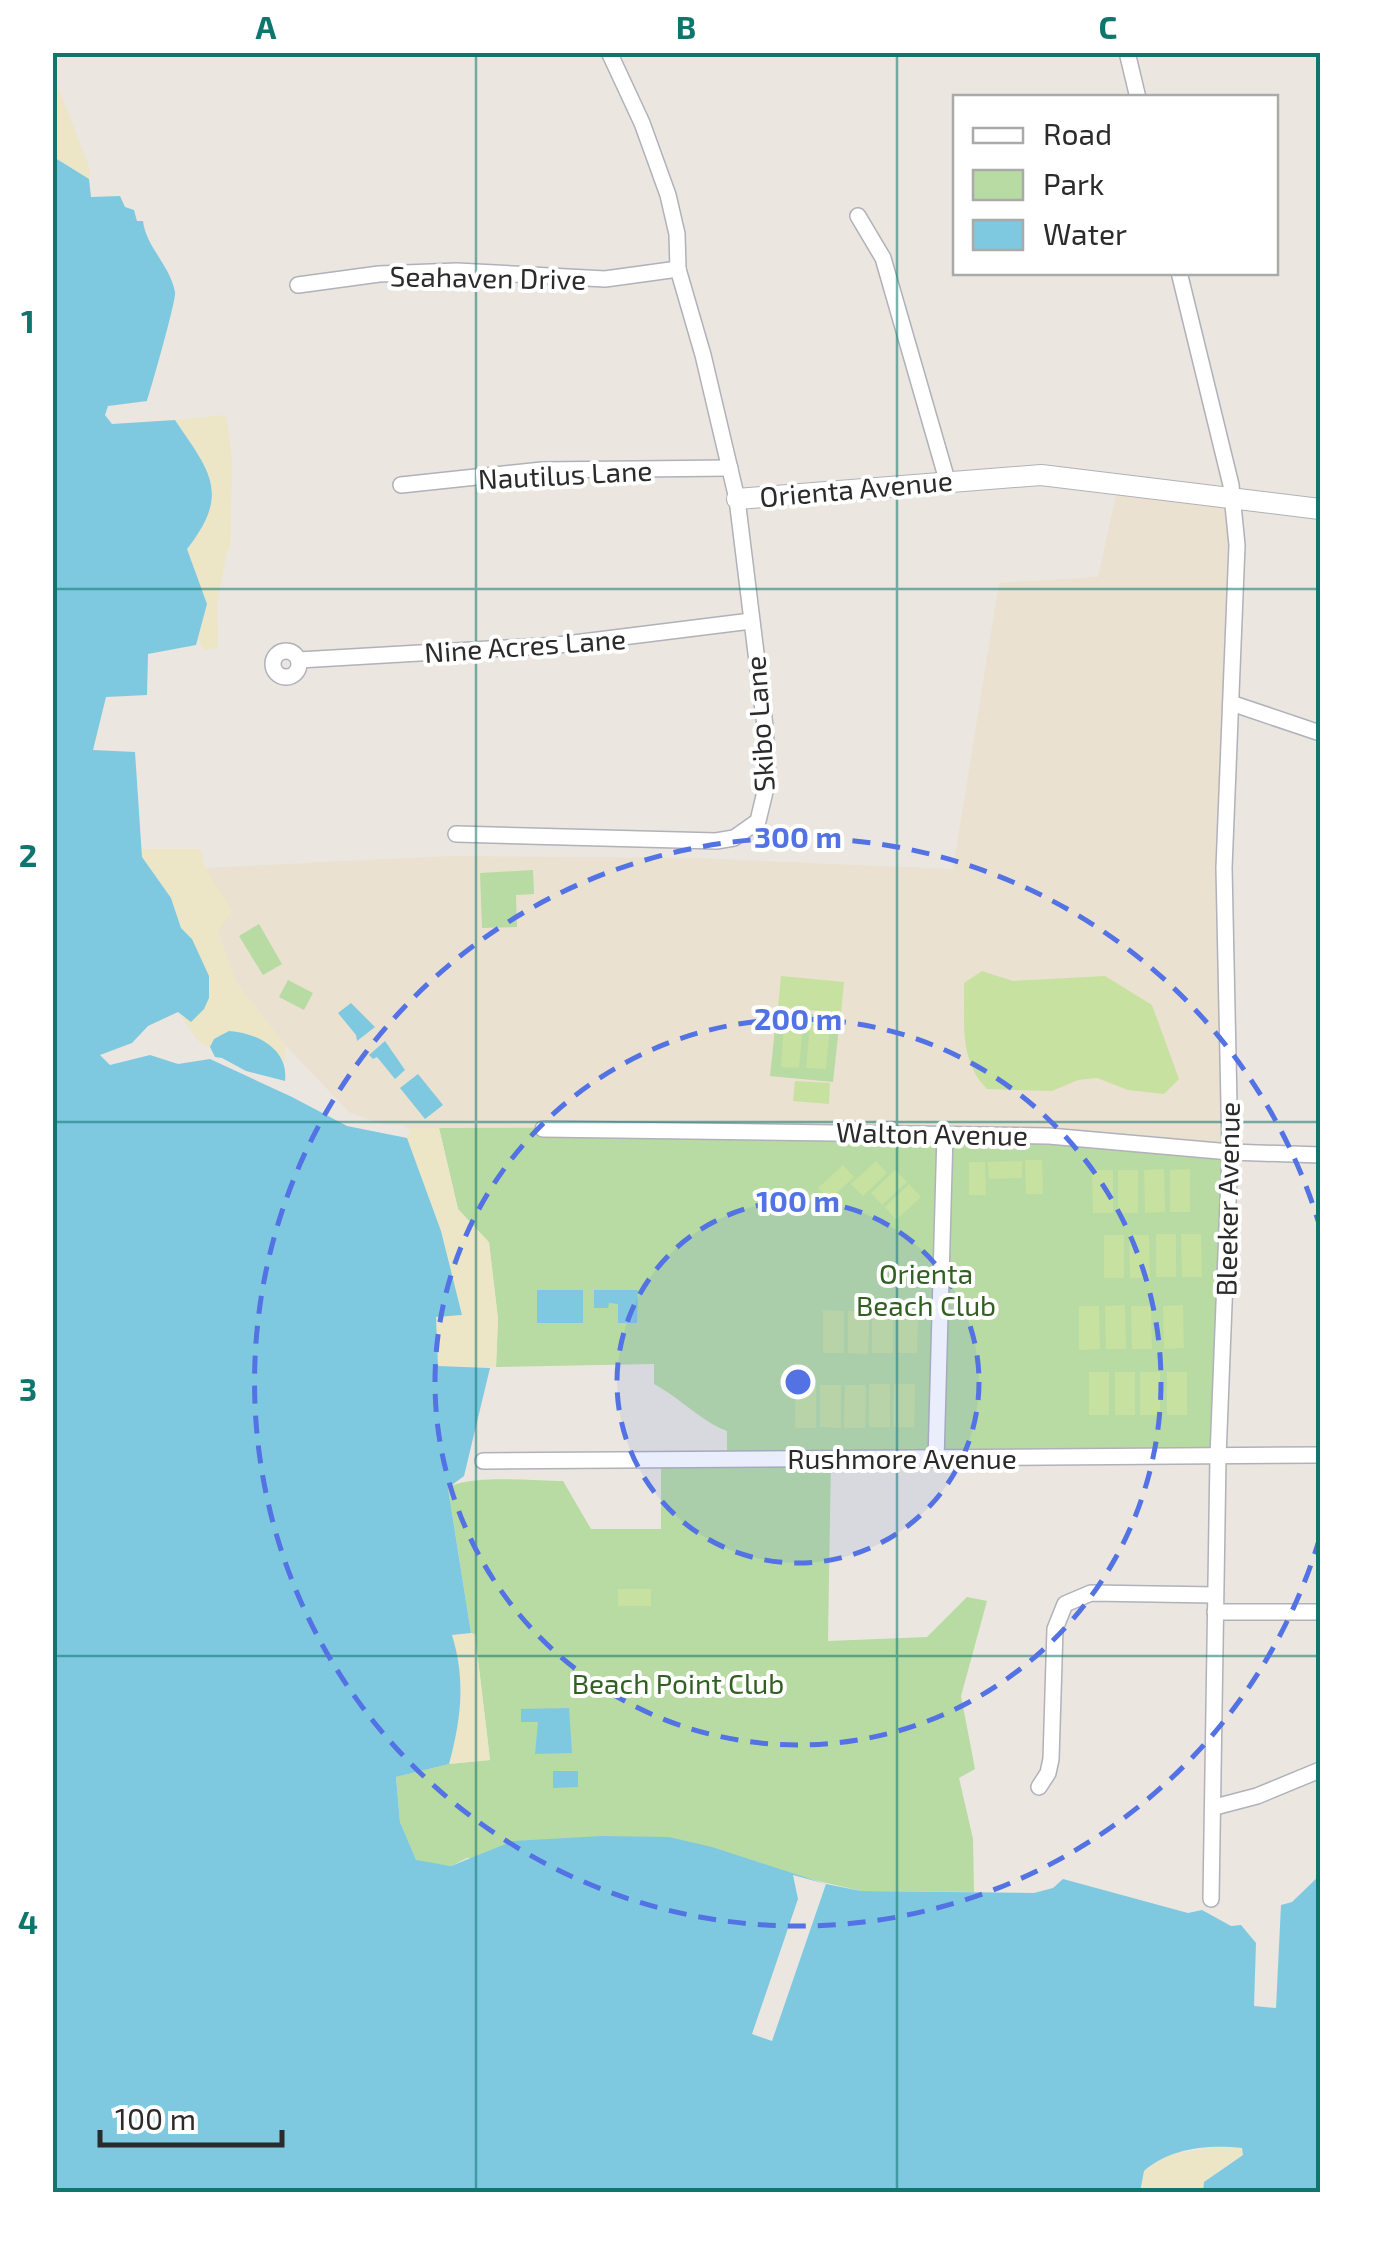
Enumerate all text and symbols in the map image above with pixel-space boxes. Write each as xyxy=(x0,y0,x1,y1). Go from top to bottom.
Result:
text: A xyxy=(256,7,277,45)
text: B xyxy=(676,7,696,45)
text: C xyxy=(1099,7,1117,45)
legend xyxy=(953,95,1278,275)
text: Road xyxy=(1043,115,1112,151)
text: Park xyxy=(1043,165,1104,201)
text: Water xyxy=(1043,215,1127,251)
street label: Seahaven Drive xyxy=(389,258,587,296)
text: 1 xyxy=(21,301,35,339)
street label: Nautilus Lane xyxy=(477,452,653,496)
street label: Orienta Avenue xyxy=(758,463,954,513)
street label: Nine Acres Lane xyxy=(423,621,627,669)
street label: Skibo Lane xyxy=(737,655,781,793)
text: 300 m xyxy=(754,818,842,854)
text: 2 xyxy=(19,835,37,873)
text: 200 m xyxy=(754,1000,842,1036)
street label: Bleeker Avenue xyxy=(1208,1101,1246,1297)
street label: Walton Avenue xyxy=(836,1114,1028,1152)
text: 100 m xyxy=(756,1182,840,1218)
park label: Orienta Beach Club xyxy=(856,1256,996,1322)
centre of rings xyxy=(780,1364,816,1400)
text: 3 xyxy=(19,1369,37,1407)
street label: Rushmore Avenue xyxy=(787,1441,1017,1475)
park label: Beach Point Club xyxy=(572,1666,784,1700)
text: 4 xyxy=(18,1902,38,1940)
scale bar xyxy=(100,2085,282,2147)
text: 100 m xyxy=(115,2100,196,2136)

